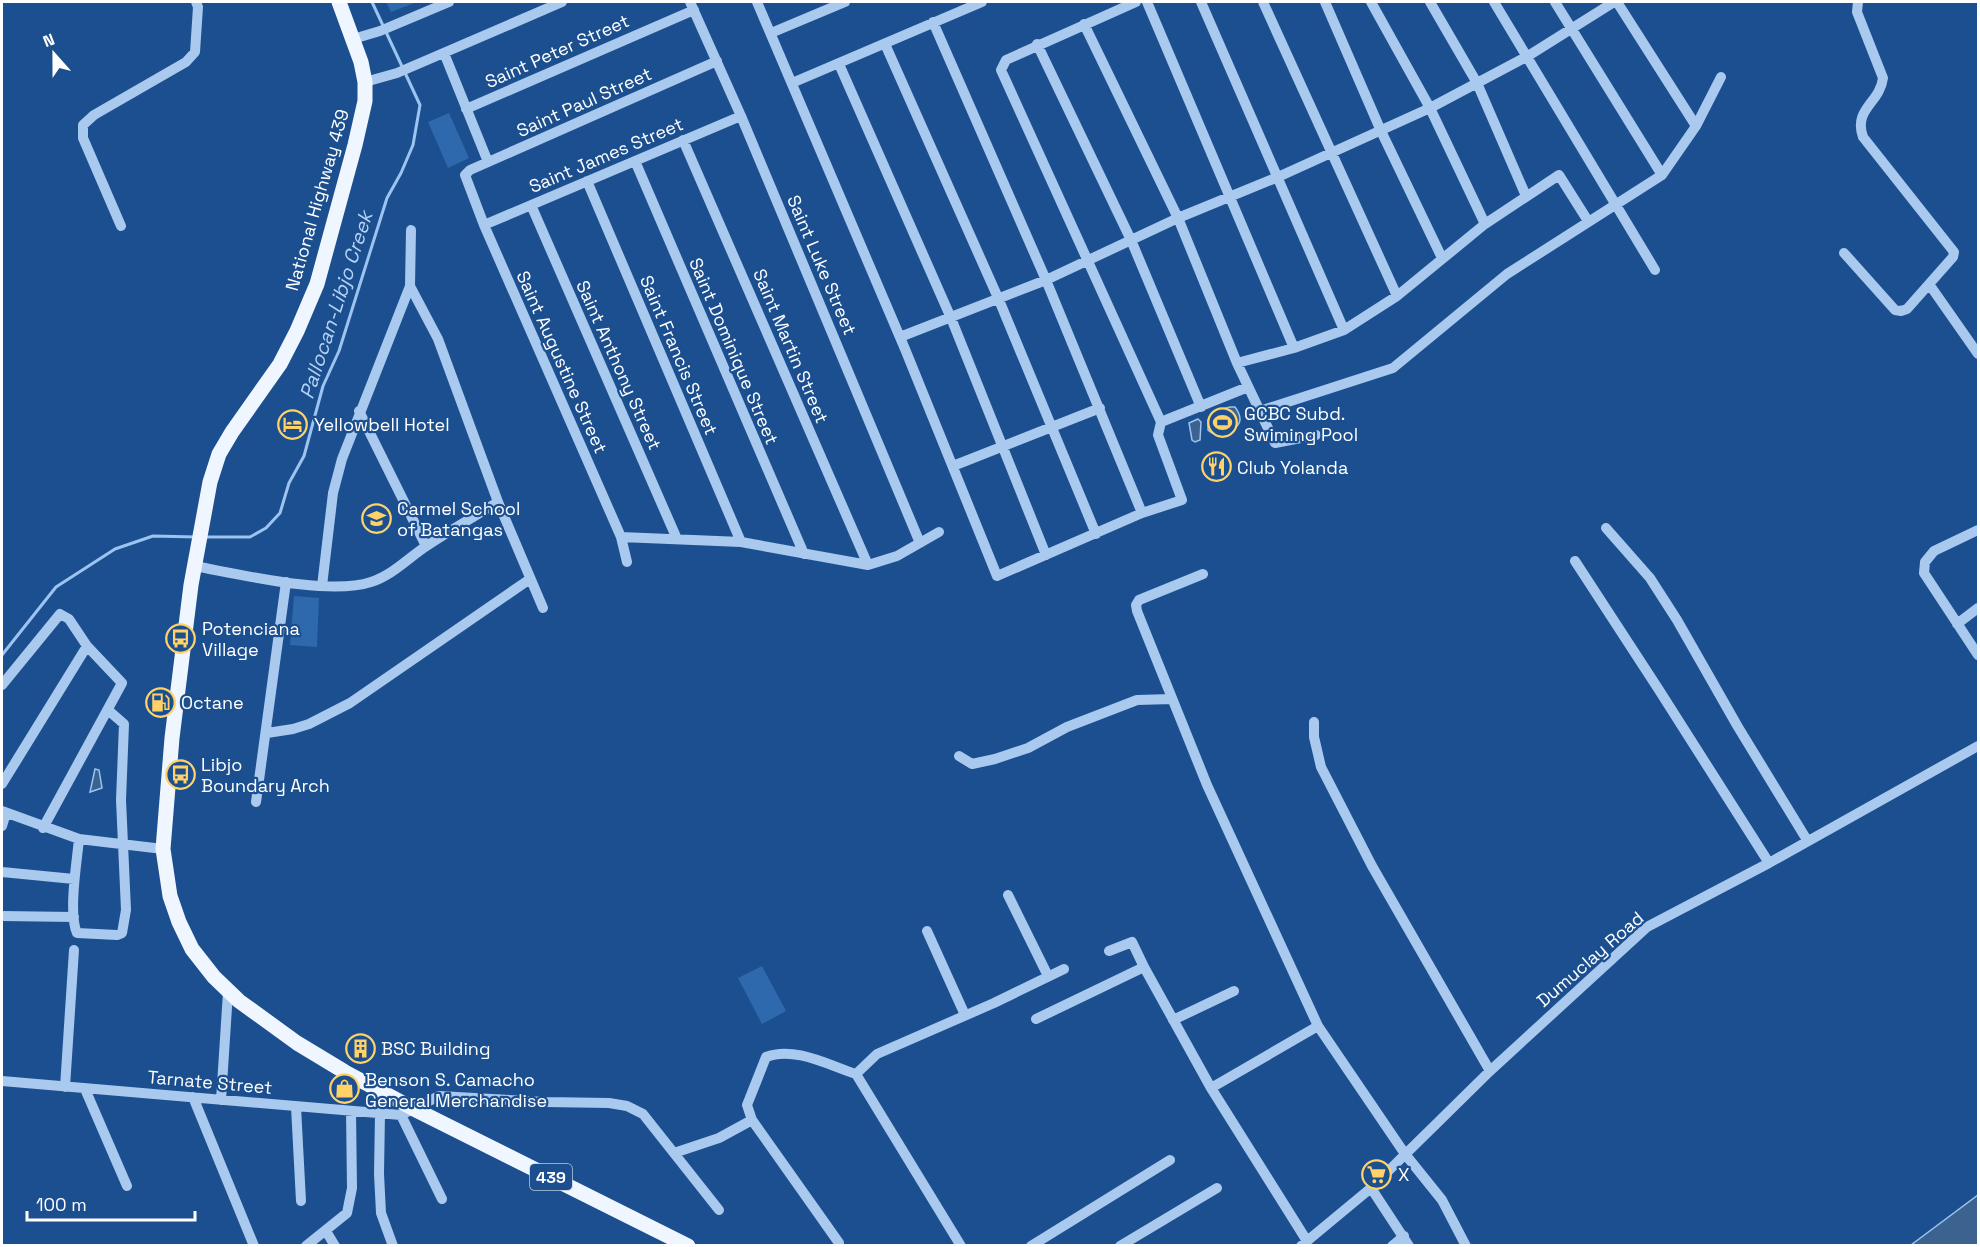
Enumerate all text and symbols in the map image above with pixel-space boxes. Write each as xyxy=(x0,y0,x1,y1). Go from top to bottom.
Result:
street label: Saint Peter Street xyxy=(481,9,633,93)
north arrow xyxy=(24,24,84,84)
text: N xyxy=(40,29,58,52)
street label: Saint Paul Street xyxy=(513,62,655,142)
street label: National Highway 439 xyxy=(280,107,354,293)
street label: Saint James Street xyxy=(525,112,687,198)
street label: Saint Luke Street xyxy=(782,192,862,338)
water label: Pallocan-Libjo Creek xyxy=(293,206,379,402)
street label: Saint Dominique Street xyxy=(684,254,784,448)
street label: Saint Martin Street xyxy=(748,265,834,427)
street label: Saint Augustine Street xyxy=(511,267,613,457)
street label: Saint Francis Street xyxy=(635,272,723,438)
street label: Saint Anthony Street xyxy=(571,277,667,453)
place label: GCBC Subd. Swiming Pool xyxy=(1244,402,1358,446)
sports icon: GCBC Subd. Swiming Pool xyxy=(1207,407,1239,439)
hotel icon: Yellowbell Hotel xyxy=(277,408,309,440)
place label: Yellowbell Hotel xyxy=(314,413,450,436)
restaurant icon: Club Yolanda xyxy=(1200,451,1232,483)
place label: Club Yolanda xyxy=(1237,456,1348,479)
place label: Carmel School of Batangas xyxy=(397,497,520,541)
school or university icon: Carmel School of Batangas xyxy=(360,502,392,534)
place label: Potenciana Village xyxy=(202,617,300,661)
bus stop icon: Potenciana Village xyxy=(165,622,197,654)
fuel station icon: Octane xyxy=(144,686,176,718)
place label: Octane xyxy=(181,691,244,714)
place label: Libjo Boundary Arch xyxy=(201,753,330,797)
bus stop icon: Libjo Boundary Arch xyxy=(164,758,196,790)
street label: Dumuclay Road xyxy=(1532,906,1648,1012)
building icon: BSC Building xyxy=(344,1032,376,1064)
place label: BSC Building xyxy=(381,1037,490,1060)
street label: Tarnate Street xyxy=(147,1065,273,1099)
place label: Benson S. Camacho General Merchandise xyxy=(365,1068,547,1112)
shop icon: Benson S. Camacho General Merchandise xyxy=(328,1073,360,1105)
supermarket icon: X xyxy=(1361,1158,1393,1190)
place label: X xyxy=(1398,1163,1409,1186)
road number: 439 xyxy=(530,1164,572,1190)
scale bar xyxy=(27,1184,195,1222)
text: 100 m xyxy=(36,1193,87,1216)

